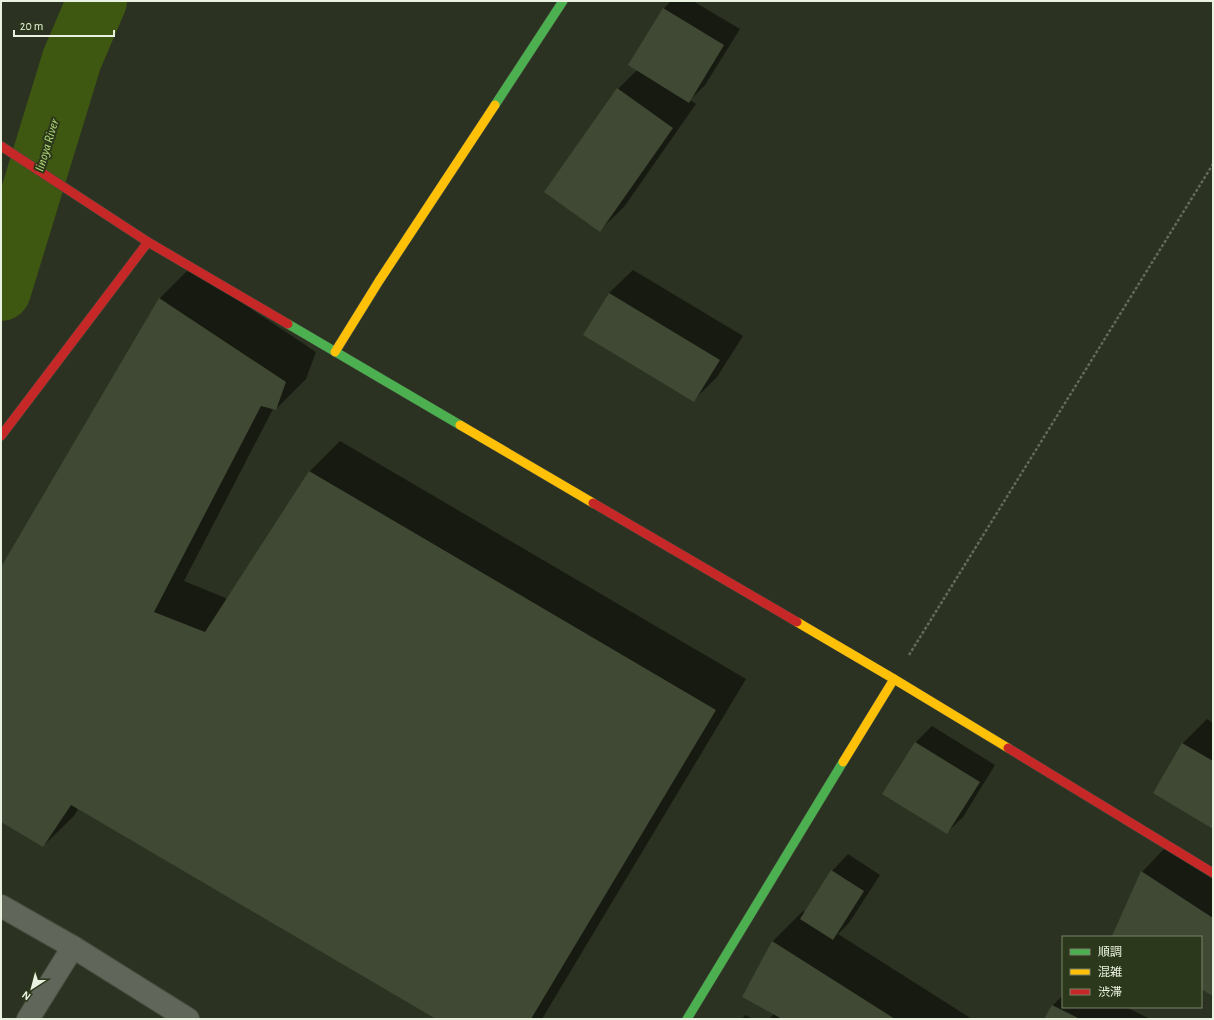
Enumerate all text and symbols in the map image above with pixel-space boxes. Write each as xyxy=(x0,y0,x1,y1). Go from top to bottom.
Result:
scale bar xyxy=(14,12,114,38)
text: 20 m xyxy=(20,20,43,32)
water label: Iinoya River xyxy=(33,117,62,173)
legend xyxy=(1062,936,1202,1008)
text: 順調 xyxy=(1098,946,1122,958)
text: 混雑 xyxy=(1098,965,1122,978)
north arrow xyxy=(12,968,52,1008)
text: 渋滞 xyxy=(1098,986,1122,998)
text: N xyxy=(20,989,33,1002)

